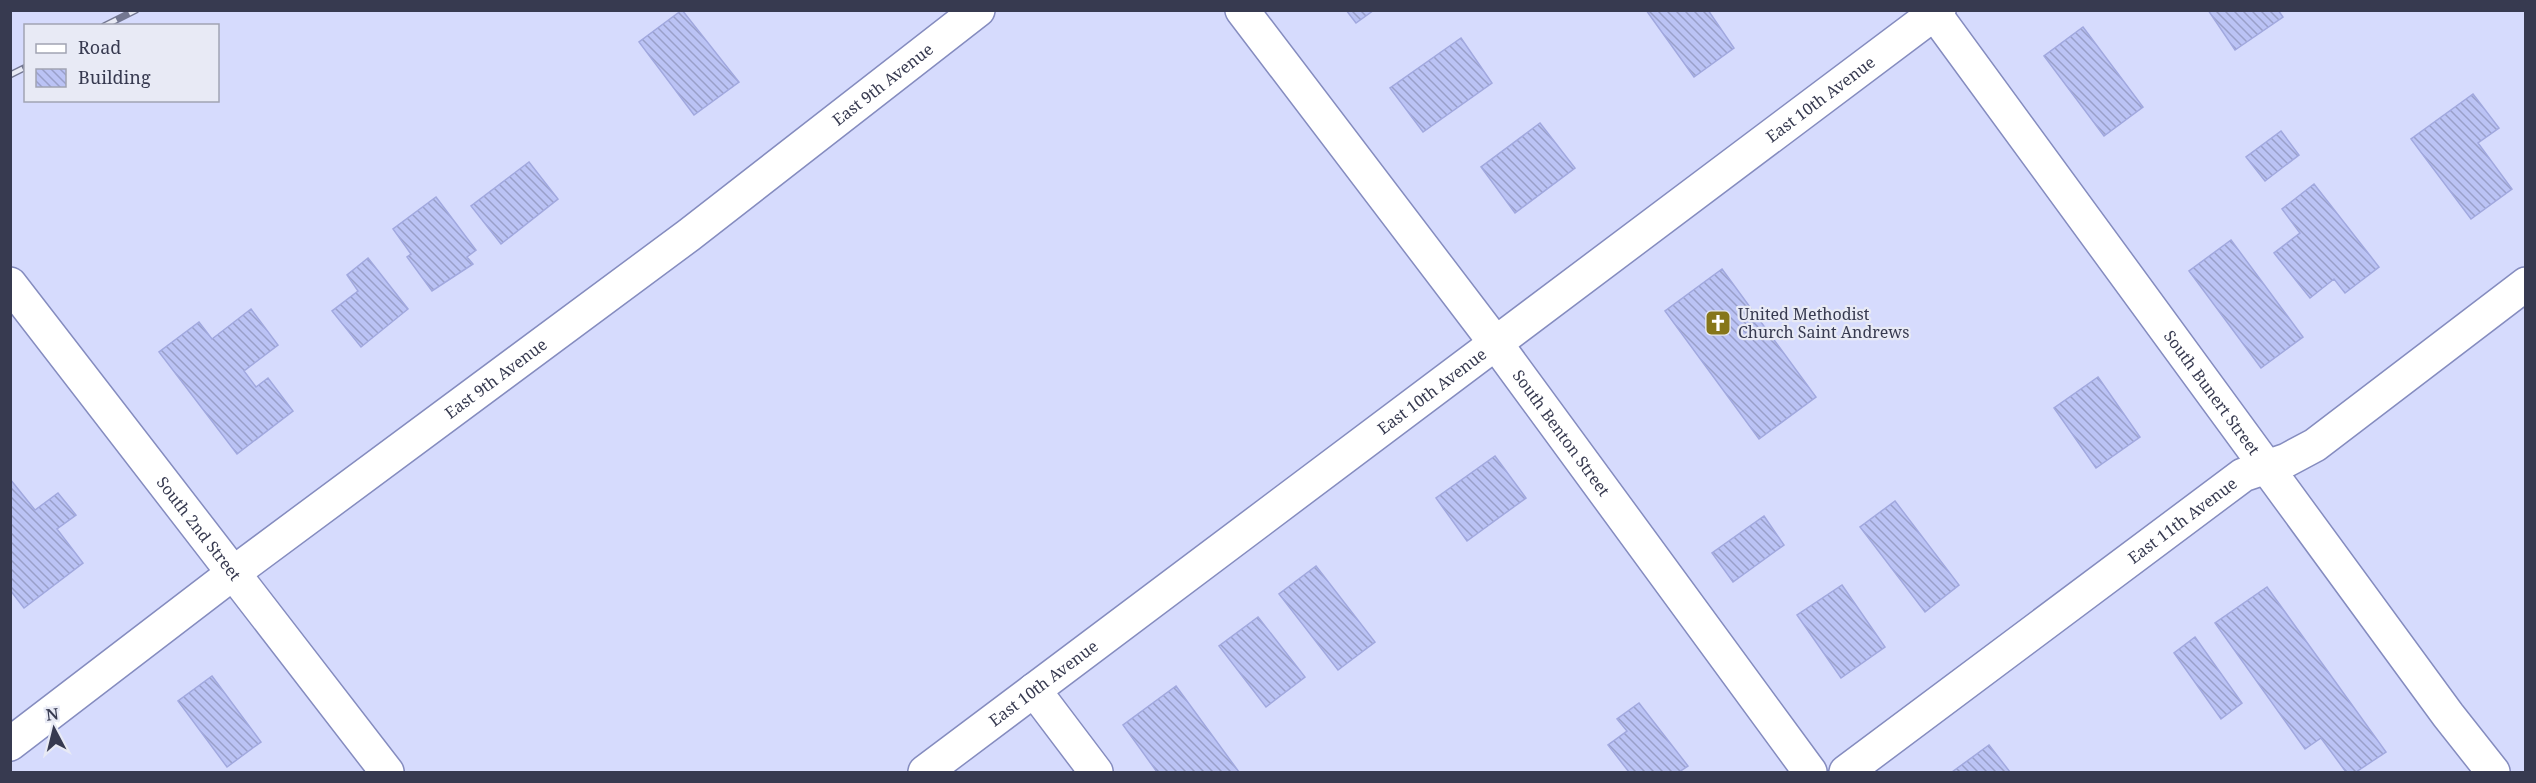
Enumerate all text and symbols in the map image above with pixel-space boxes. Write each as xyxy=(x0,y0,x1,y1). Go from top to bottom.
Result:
legend xyxy=(24,24,219,102)
text: Road xyxy=(78,35,121,59)
street label: East 9th Avenue xyxy=(828,38,938,130)
street label: East 10th Avenue xyxy=(1761,51,1879,147)
text: Building xyxy=(78,65,151,89)
place label: United Methodist Church Saint Andrews xyxy=(1738,303,1909,343)
church icon: United Methodist Church Saint Andrews xyxy=(1703,308,1733,338)
street label: South Bunert Street xyxy=(2159,326,2265,460)
street label: East 9th Avenue xyxy=(440,333,551,424)
street label: East 10th Avenue xyxy=(1373,343,1491,439)
street label: South Benton Street xyxy=(1508,365,1615,501)
street label: South 2nd Street xyxy=(152,472,246,585)
street label: East 11th Avenue xyxy=(2123,472,2241,568)
street label: East 10th Avenue xyxy=(984,635,1102,731)
north arrow xyxy=(24,699,84,759)
text: N xyxy=(45,702,60,726)

